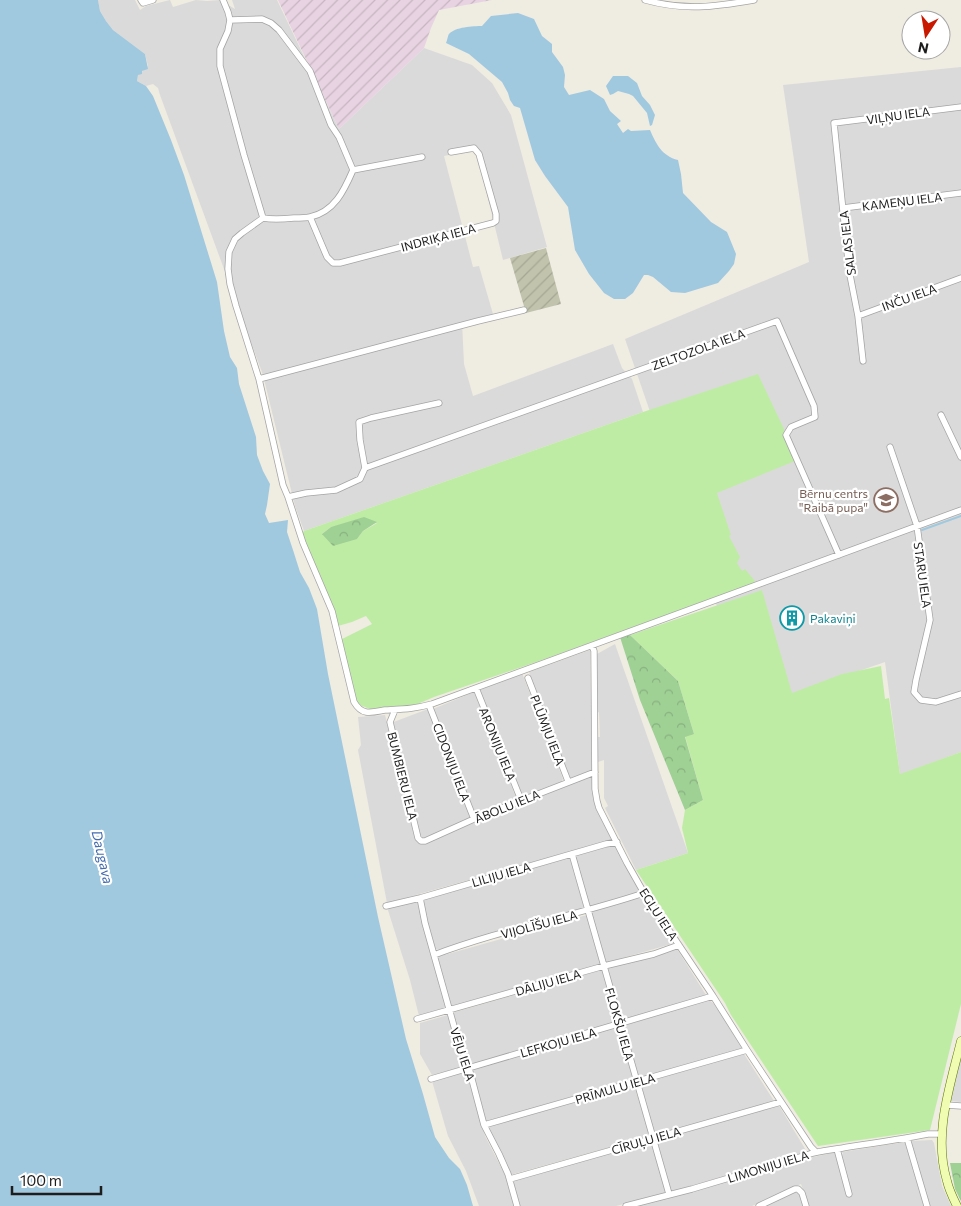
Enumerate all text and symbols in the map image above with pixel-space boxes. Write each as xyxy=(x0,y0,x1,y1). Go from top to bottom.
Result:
north arrow xyxy=(901,10,951,60)
text: N xyxy=(916,39,930,58)
street label: VIĻŅU IELA xyxy=(865,104,931,128)
street label: KAMEŅU IELA xyxy=(861,189,943,215)
street label: SALAS IELA xyxy=(836,210,858,276)
street label: INDRIĶA IELA xyxy=(399,220,477,256)
street label: INČU IELA xyxy=(880,281,938,313)
street label: ZELTOZOLA IELA xyxy=(649,326,747,372)
place label: Bērnu centrs "Raibā pupa" xyxy=(799,486,868,514)
school or university icon: Bērnu centrs "Raibā pupa" xyxy=(873,487,899,513)
street label: STARU IELA xyxy=(911,541,935,609)
building icon: Pakaviņi xyxy=(779,605,805,631)
place label: Pakaviņi xyxy=(810,611,856,627)
street label: PLŪMJU IELA xyxy=(527,693,568,768)
street label: ARONIJU IELA xyxy=(476,705,519,783)
street label: CIDONIJU IELA xyxy=(430,721,473,804)
street label: BUMBIERU IELA xyxy=(385,730,421,822)
street label: ĀBOLU IELA xyxy=(472,787,542,825)
water label: Daugava xyxy=(89,829,117,885)
street label: LILIJU IELA xyxy=(470,859,532,890)
street label: EGĻU IELA xyxy=(635,885,681,944)
street label: VIJOLĪŠU IELA xyxy=(499,907,579,942)
street label: DĀLIJU IELA xyxy=(514,966,582,999)
street label: FLOKŠU IELA xyxy=(603,986,637,1062)
street label: LEFKOJU IELA xyxy=(518,1024,598,1061)
street label: VĒJU IELA xyxy=(447,1025,478,1083)
street label: PRĪMULU IELA xyxy=(573,1070,657,1106)
street label: CĪRUĻU IELA xyxy=(610,1123,683,1159)
street label: LIMONIJU IELA xyxy=(726,1147,810,1186)
scale bar xyxy=(12,1164,101,1196)
text: 100 m xyxy=(20,1171,62,1189)

